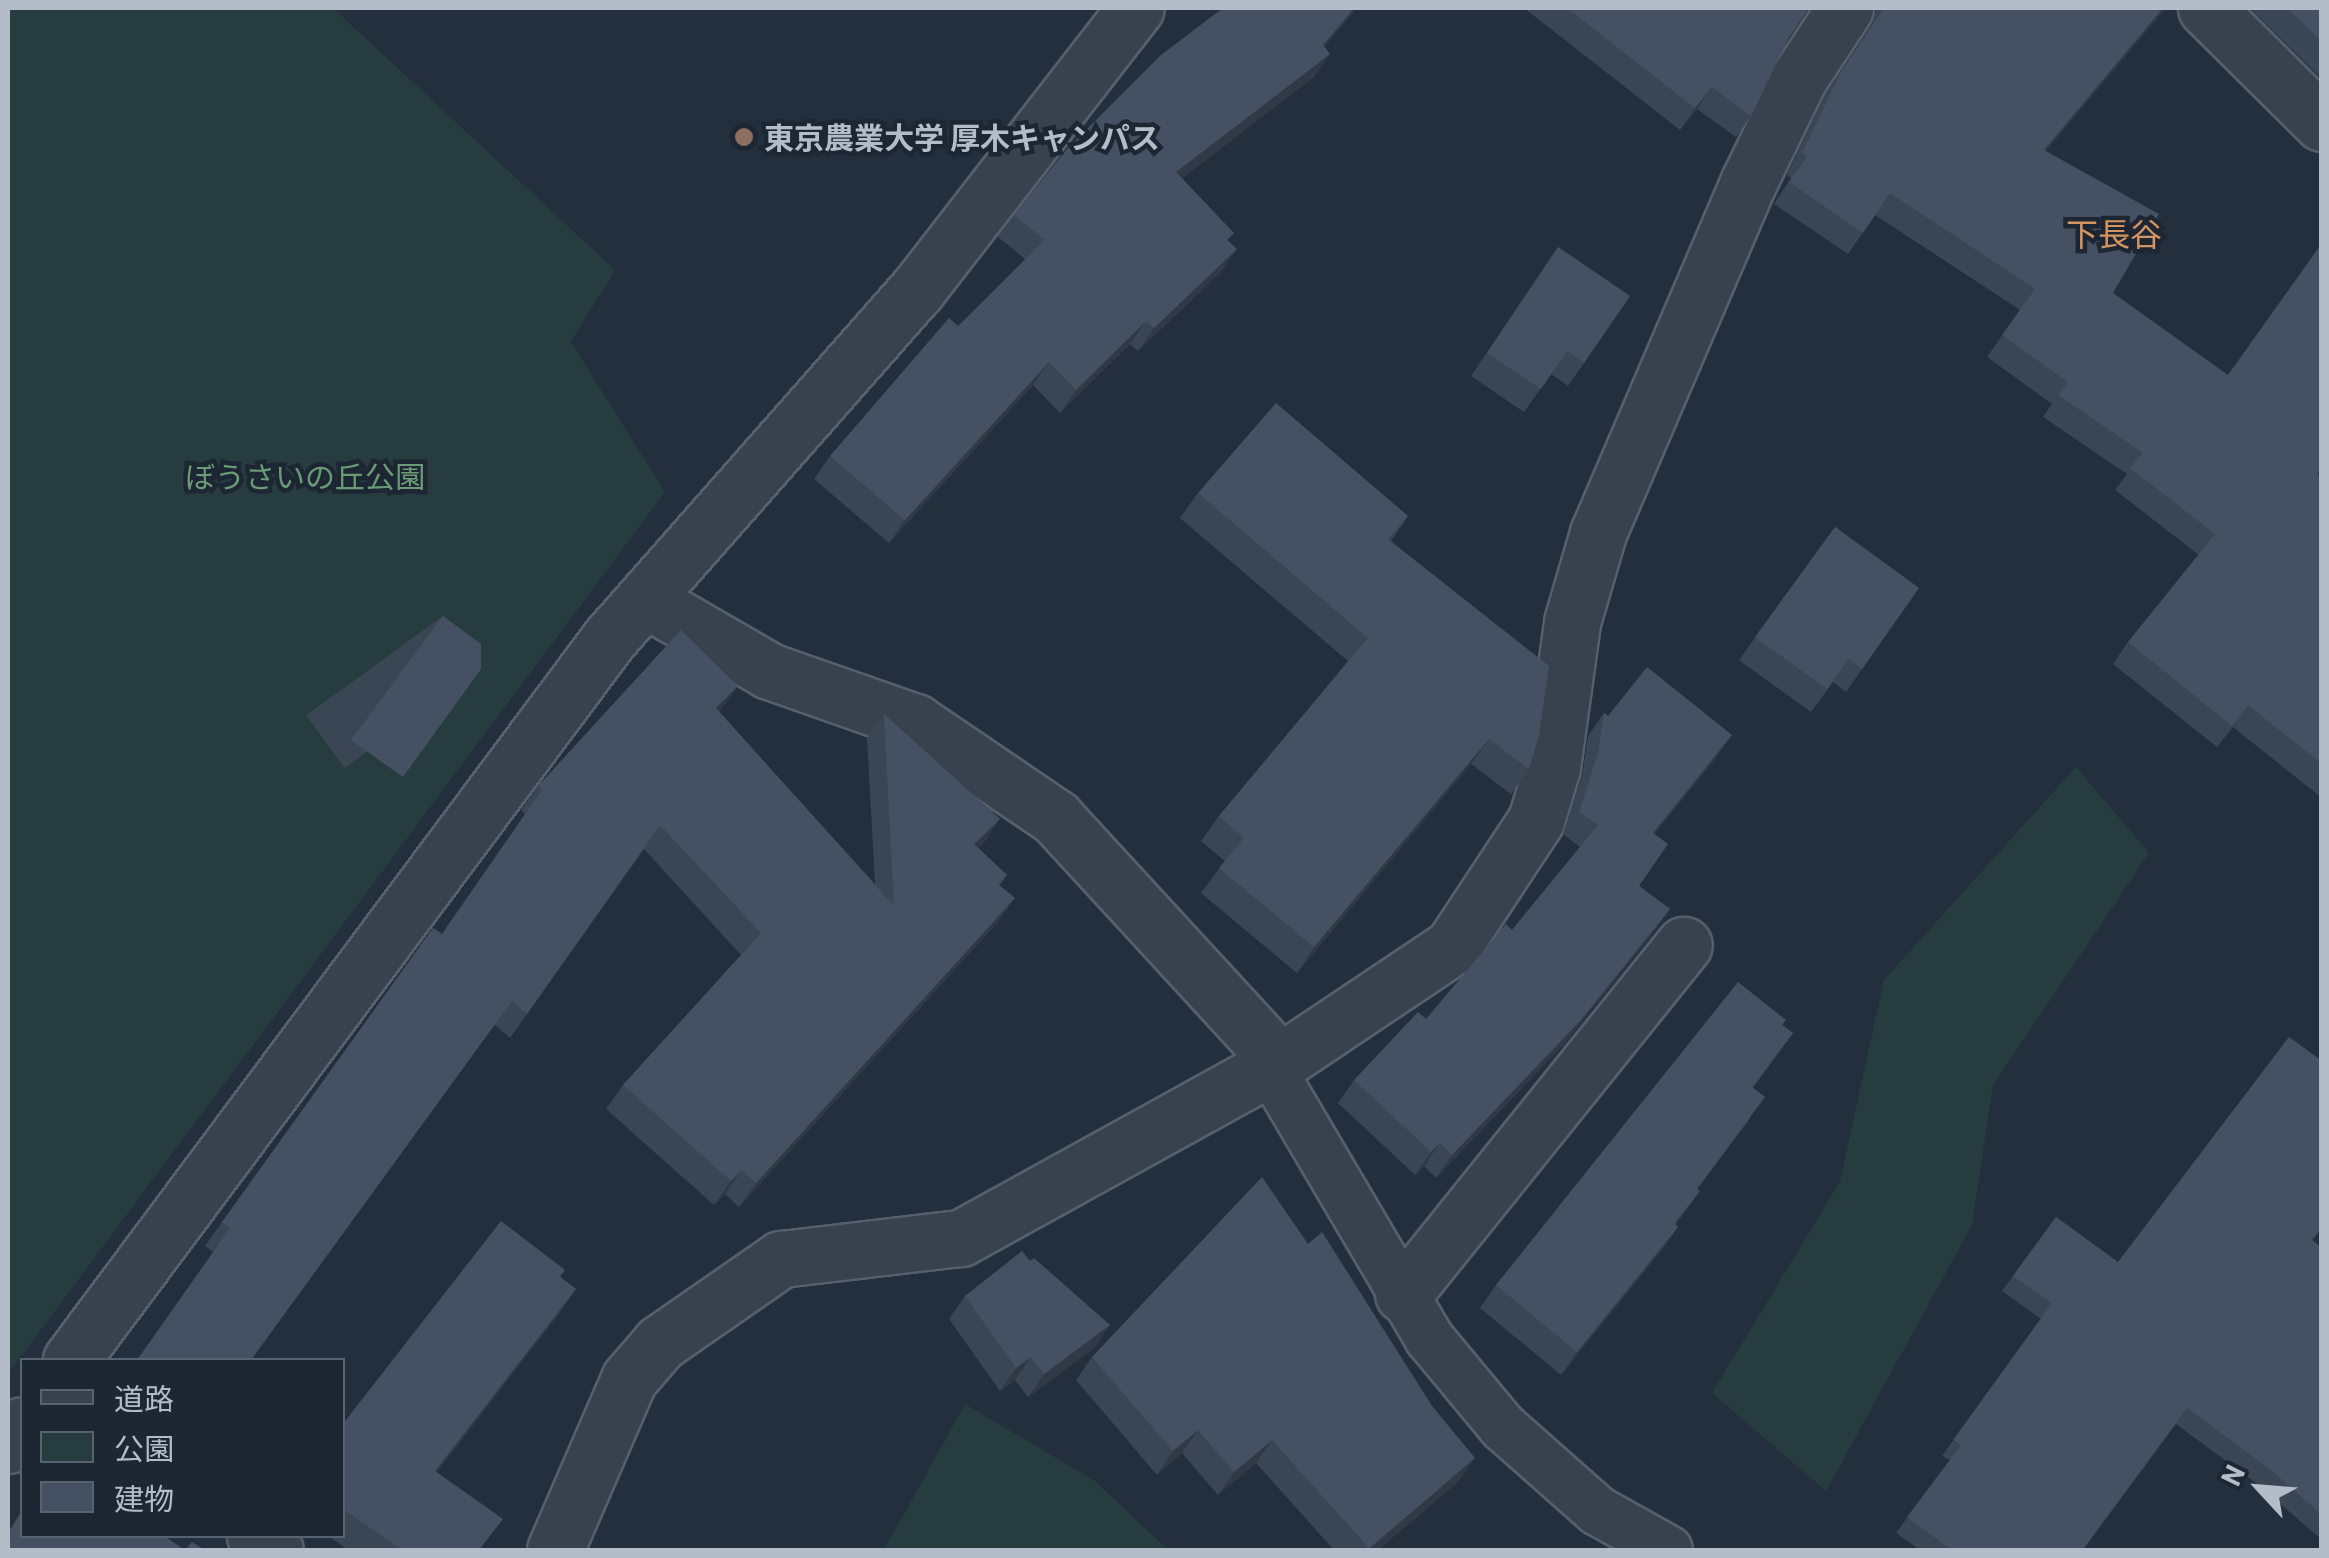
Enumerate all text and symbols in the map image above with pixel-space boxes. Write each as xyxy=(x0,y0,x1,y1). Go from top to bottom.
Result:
place label: 東京農業大学 厚木キャンパス xyxy=(764,119,1160,155)
marker: 東京農業大学 厚木キャンパス xyxy=(733,126,755,148)
district label: 下長谷 xyxy=(2066,214,2162,252)
park label: ぼうさいの丘公園 xyxy=(185,458,425,494)
legend xyxy=(20,1358,345,1538)
text: 道路 xyxy=(114,1380,174,1416)
text: 公園 xyxy=(114,1430,174,1466)
north arrow xyxy=(2209,1438,2309,1538)
text: N xyxy=(2213,1459,2251,1491)
text: 建物 xyxy=(114,1480,174,1516)

